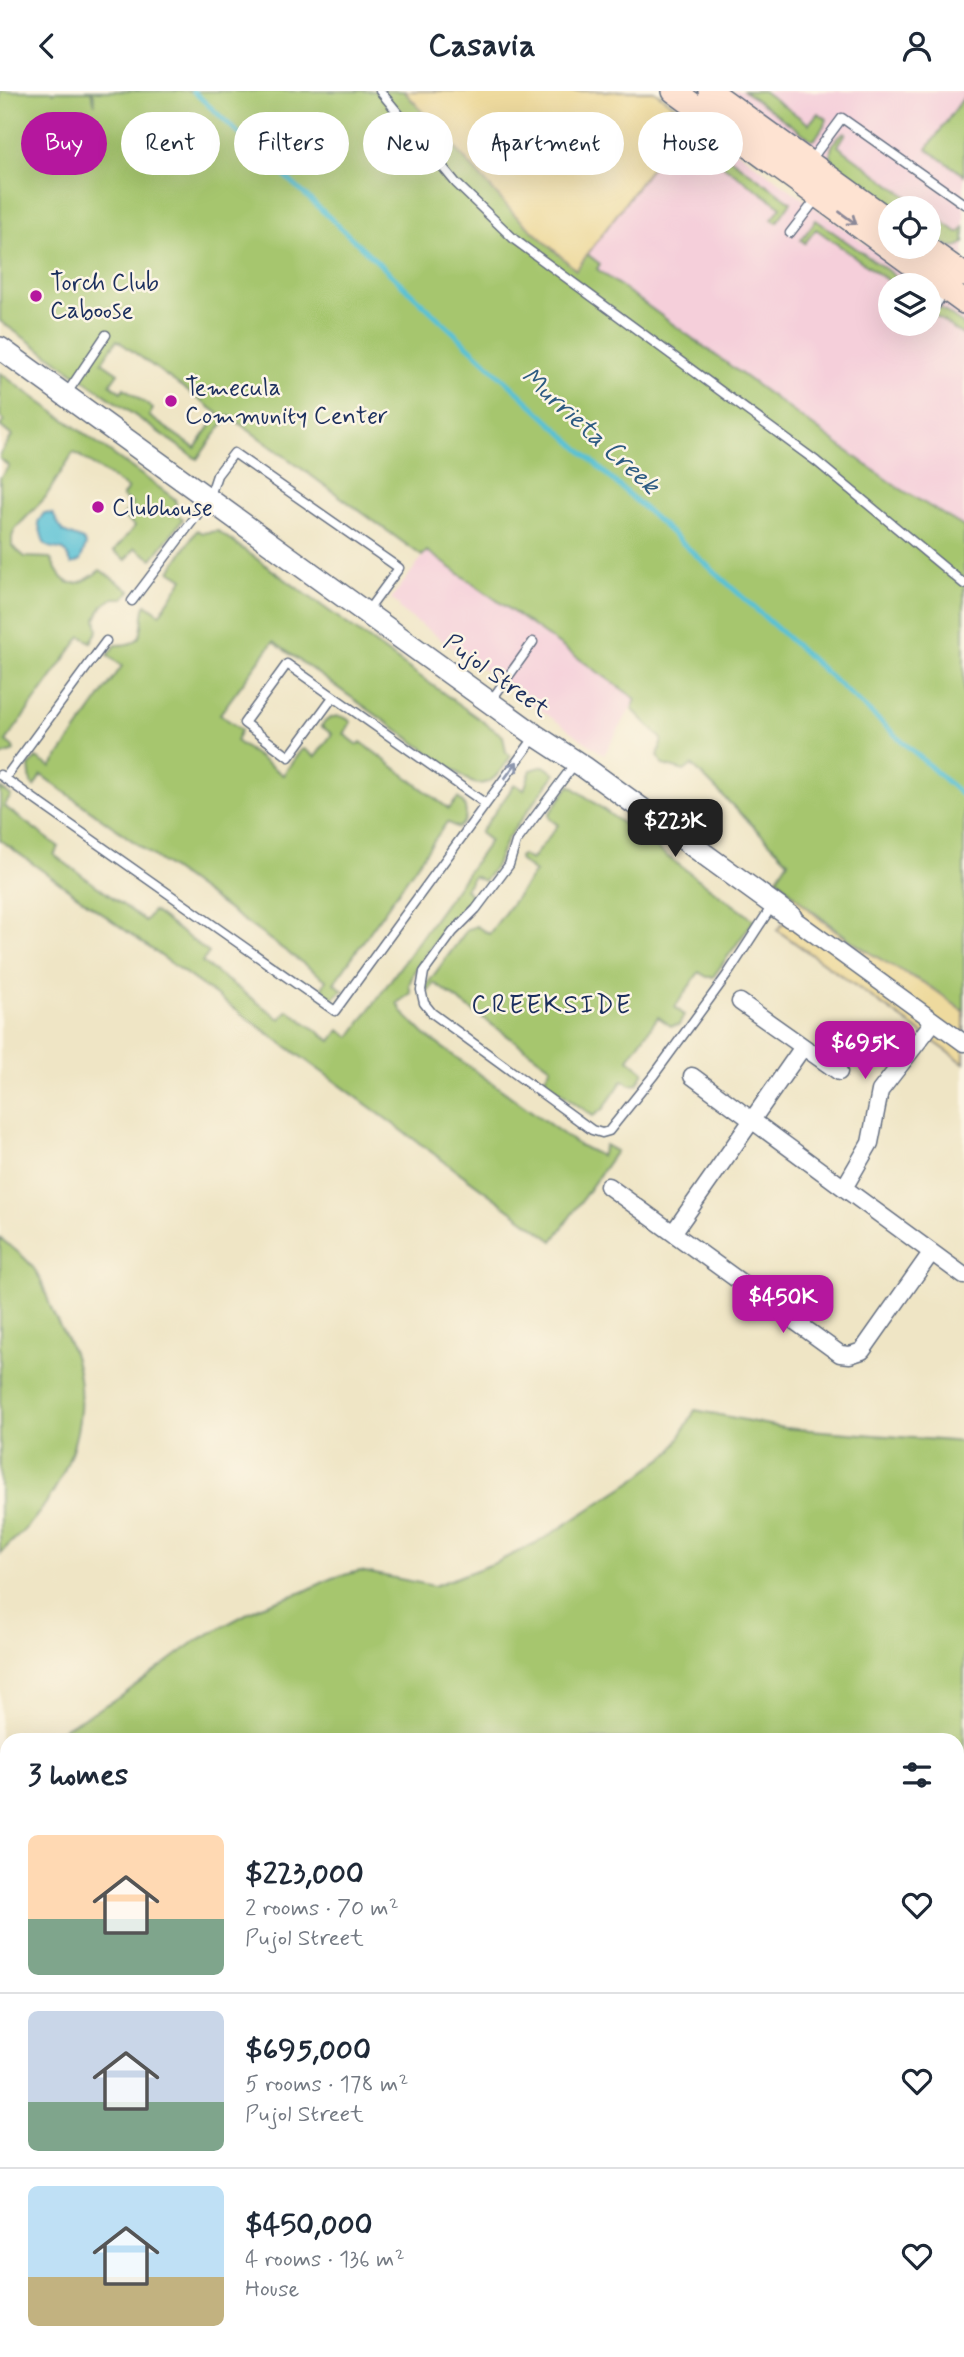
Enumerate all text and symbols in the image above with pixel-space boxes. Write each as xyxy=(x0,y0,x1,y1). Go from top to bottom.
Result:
text: Casavia xyxy=(428,25,536,67)
icon: back xyxy=(28,27,66,65)
icon: person xyxy=(898,27,936,65)
chip: Buy xyxy=(21,112,107,175)
chip: Rent xyxy=(121,112,220,175)
chip: Filters xyxy=(234,112,349,175)
chip: New xyxy=(363,112,453,175)
chip: Apartment xyxy=(467,112,624,175)
chip: House xyxy=(638,112,743,175)
map controls xyxy=(878,196,941,336)
button: locate xyxy=(878,196,941,259)
one-way arrow xyxy=(838,210,857,225)
place label: Torch Club Caboose xyxy=(50,268,159,327)
button: layers xyxy=(878,273,941,336)
marker: Torch Club Caboose xyxy=(28,288,44,304)
water label: Murrieta Creek xyxy=(513,360,667,504)
place label: Temecula Community Center xyxy=(185,373,388,432)
marker: Temecula Community Center xyxy=(163,393,179,409)
place label: Clubhouse xyxy=(112,493,213,524)
marker: Clubhouse xyxy=(90,499,106,515)
street label: Pujol Street xyxy=(437,627,555,725)
one-way arrow xyxy=(504,761,518,780)
pin: $223K xyxy=(626,799,724,859)
text: $223K xyxy=(644,807,706,837)
district label: CREEKSIDE xyxy=(471,989,633,1023)
pin: $695K xyxy=(816,1021,914,1081)
text: $695K xyxy=(831,1029,899,1059)
pin: $450K xyxy=(734,1275,832,1335)
text: $450K xyxy=(748,1283,818,1313)
text: 3 homes xyxy=(28,1756,128,1795)
icon: filters xyxy=(898,1756,936,1794)
text: $223,000 xyxy=(245,1855,364,1894)
icon: home xyxy=(84,1863,168,1947)
icon: heart xyxy=(898,1886,936,1924)
text: 2 rooms · 70 m² xyxy=(245,1894,399,1924)
text: Pujol Street xyxy=(245,1924,364,1954)
text: $695,000 xyxy=(245,2031,371,2070)
icon: home xyxy=(84,2039,168,2123)
icon: heart xyxy=(898,2062,936,2100)
text: 5 rooms · 178 m² xyxy=(245,2070,408,2100)
text: Pujol Street xyxy=(245,2100,364,2130)
text: $450,000 xyxy=(245,2206,373,2245)
icon: home xyxy=(84,2214,168,2298)
icon: heart xyxy=(898,2237,936,2275)
text: 4 rooms · 136 m² xyxy=(245,2245,405,2275)
text: House xyxy=(245,2275,299,2305)

